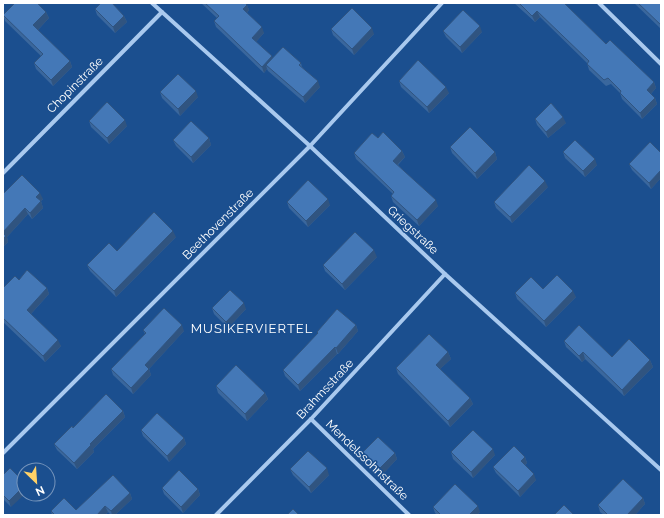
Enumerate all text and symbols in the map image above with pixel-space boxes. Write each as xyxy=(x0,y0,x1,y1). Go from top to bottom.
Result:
street label: Chopinstraße xyxy=(44,54,106,116)
street label: Beethovenstraße xyxy=(180,186,256,262)
street label: Griegstraße xyxy=(385,203,441,257)
district label: MUSIKERVIERTEL xyxy=(191,321,313,336)
street label: Brahmsstraße xyxy=(294,356,356,422)
street label: Mendelssohnstraße xyxy=(323,417,411,503)
north arrow xyxy=(16,462,56,502)
text: N xyxy=(33,483,47,498)

